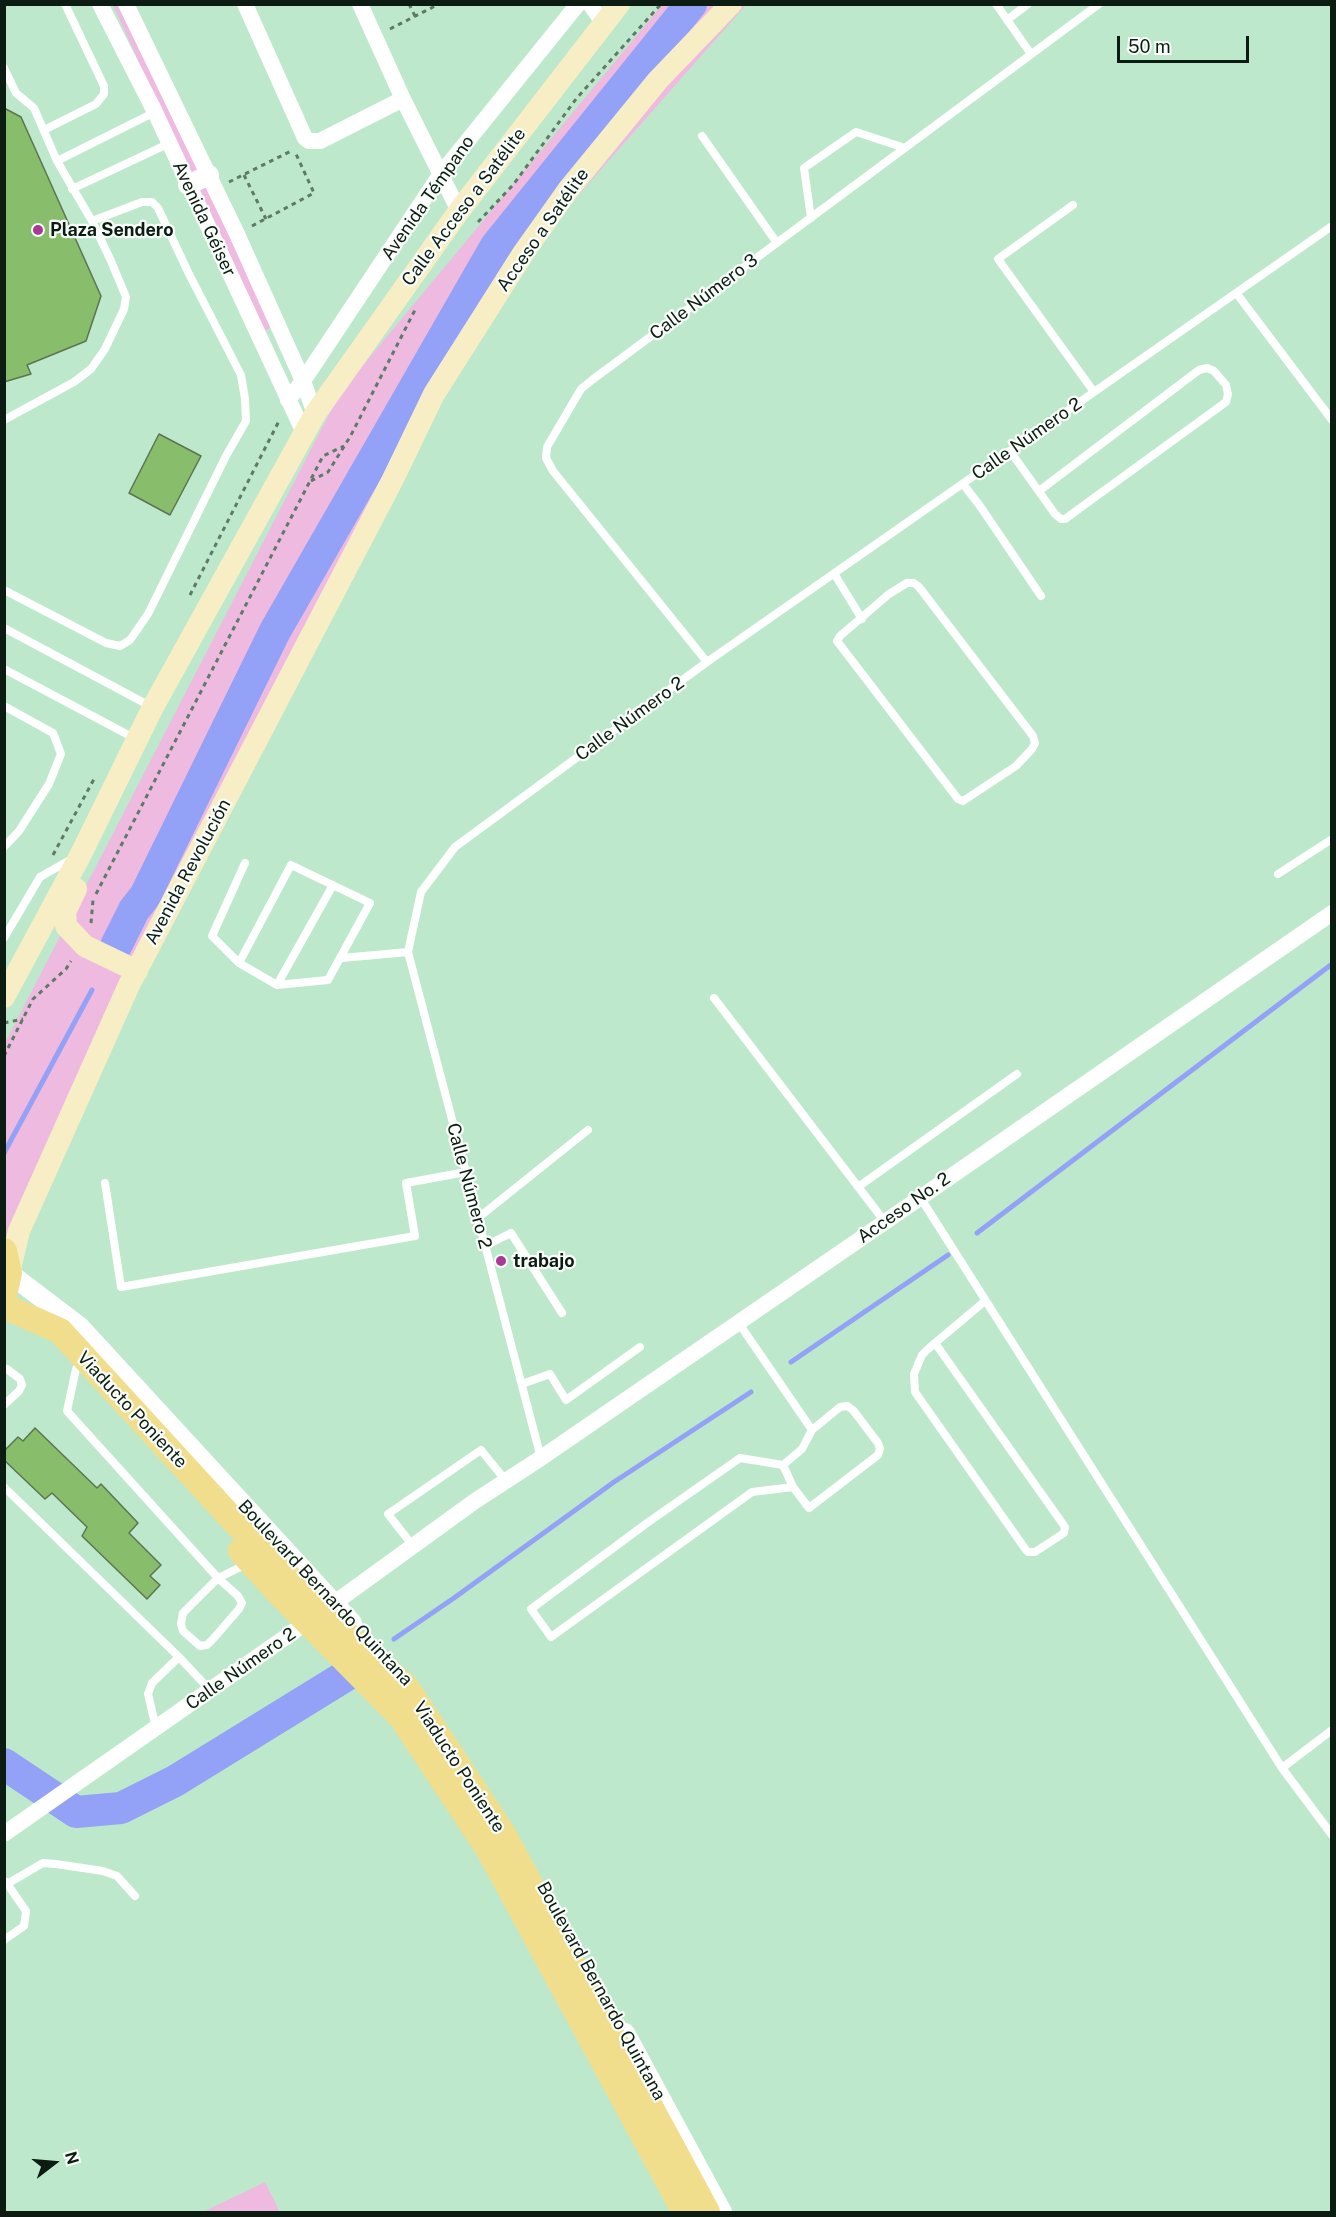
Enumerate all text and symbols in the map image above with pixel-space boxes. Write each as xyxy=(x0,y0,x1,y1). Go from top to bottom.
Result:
scale bar xyxy=(1120,24,1252,62)
text: 50 m xyxy=(1128,36,1171,57)
street label: Calle Acceso a Satélite xyxy=(397,124,531,290)
street label: Avenida Témpano xyxy=(377,132,479,264)
street label: Avenida Géiser xyxy=(168,158,240,280)
street label: Acceso a Satélite xyxy=(492,164,594,296)
place label: Plaza Sendero xyxy=(50,219,174,241)
marker: Plaza Sendero xyxy=(31,223,45,237)
street label: Calle Número 3 xyxy=(646,249,762,345)
street label: Calle Número 2 xyxy=(968,393,1086,485)
street label: Calle Número 2 xyxy=(571,672,689,766)
street label: Avenida Revolución xyxy=(140,795,236,949)
street label: Calle Número 2 xyxy=(442,1121,496,1251)
street label: Acceso No. 2 xyxy=(853,1168,955,1248)
place label: trabajo xyxy=(513,1250,575,1272)
marker: trabajo xyxy=(494,1254,508,1268)
street label: Viaducto Poniente xyxy=(72,1347,192,1473)
street label: Boulevard Bernardo Quintana xyxy=(233,1496,417,1690)
street label: Calle Número 2 xyxy=(182,1623,300,1715)
street label: Viaducto Poniente xyxy=(409,1697,509,1837)
street label: Boulevard Bernardo Quintana xyxy=(532,1878,670,2104)
north arrow xyxy=(24,2133,84,2193)
text: N xyxy=(61,2149,83,2167)

